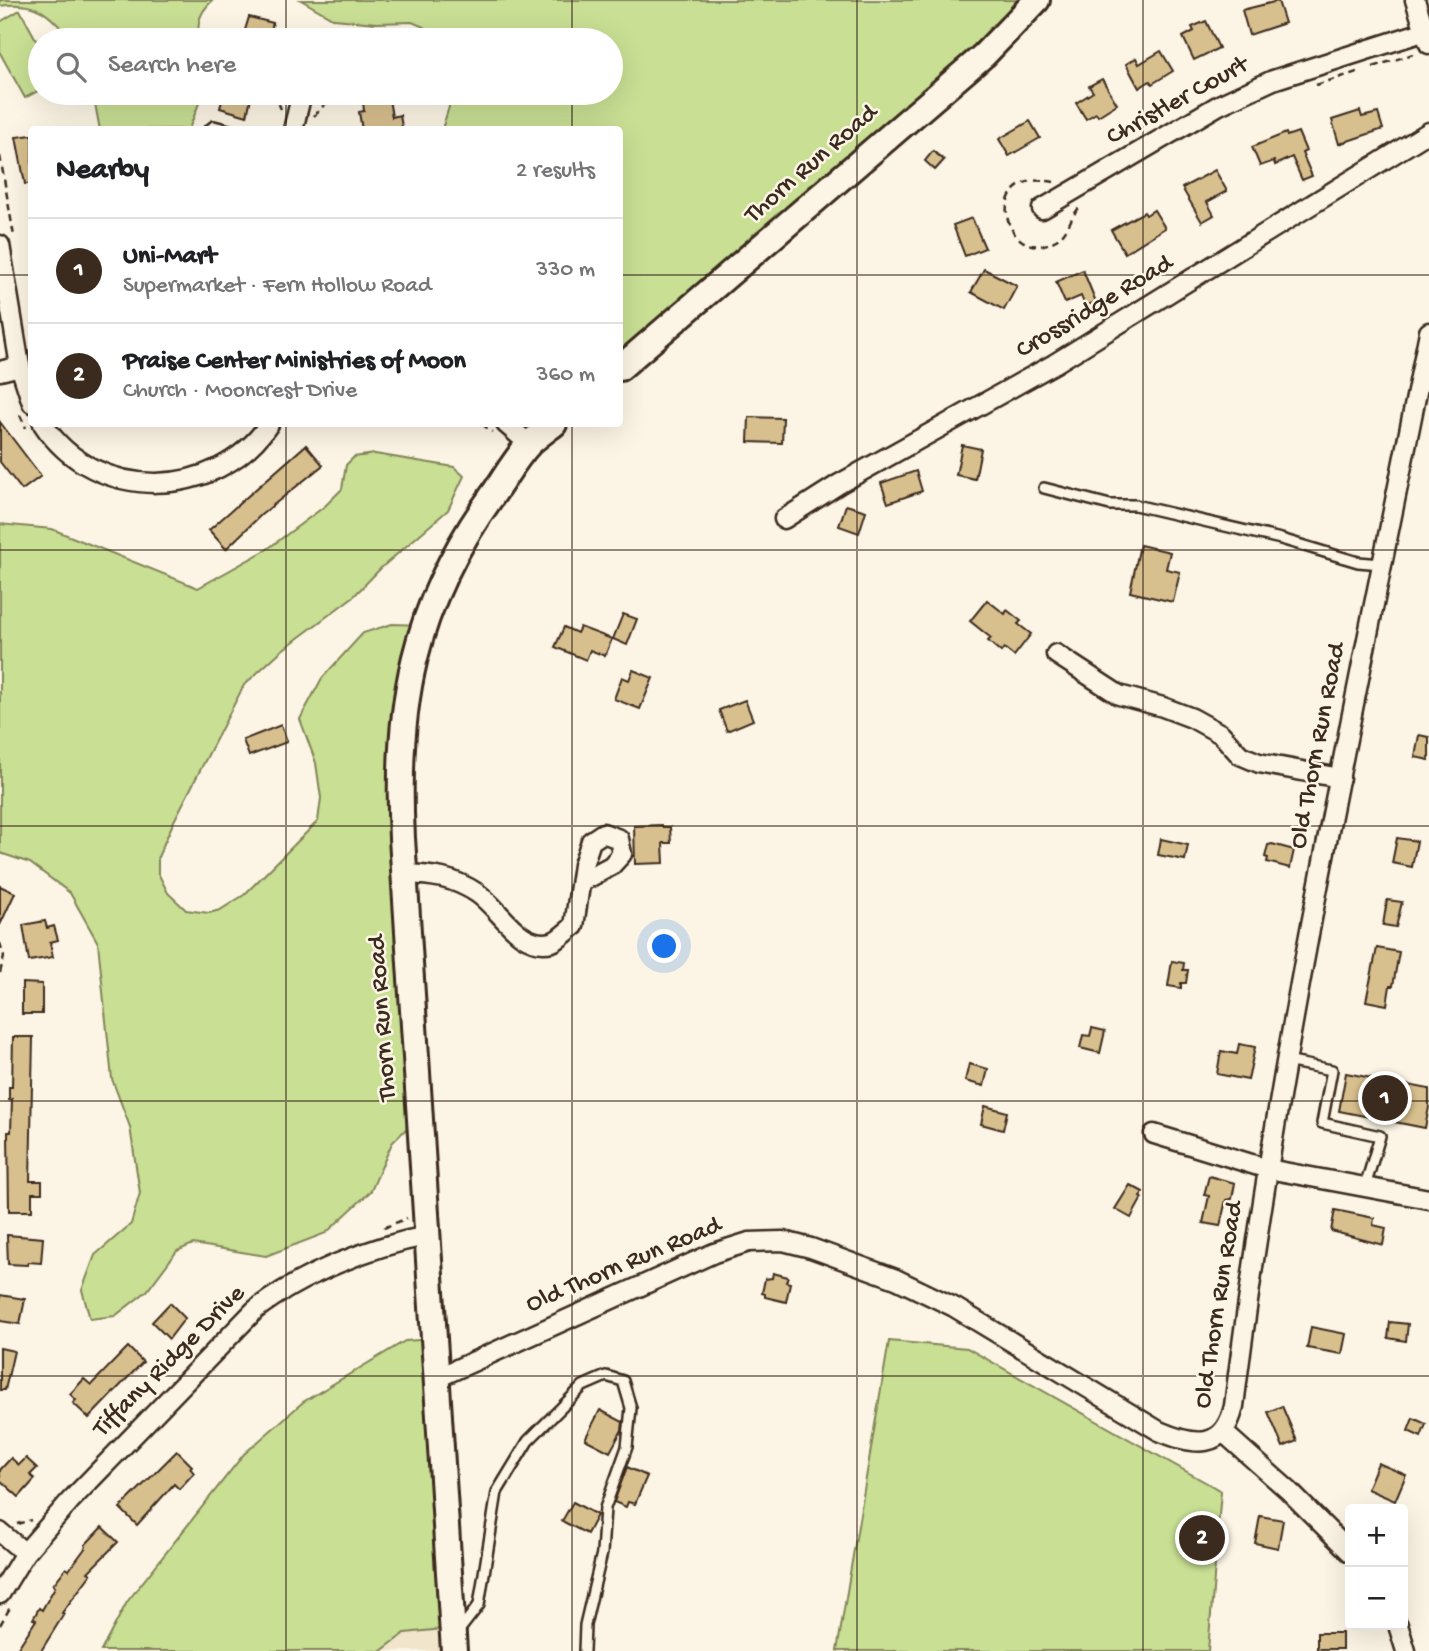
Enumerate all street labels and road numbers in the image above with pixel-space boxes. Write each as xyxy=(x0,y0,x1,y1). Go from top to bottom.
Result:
street label: Christler Court xyxy=(1102,49,1256,154)
street label: Thorn Run Road xyxy=(738,98,886,233)
street label: Crossridge Road xyxy=(1011,248,1180,367)
street label: Old Thorn Run Road xyxy=(1284,639,1354,852)
street label: Thorn Run Road xyxy=(363,932,405,1104)
street label: Old Thorn Run Road xyxy=(1188,1198,1252,1411)
street label: Old Thorn Run Road xyxy=(522,1210,728,1321)
street label: Tiffany Ridge Drive xyxy=(86,1279,253,1446)

